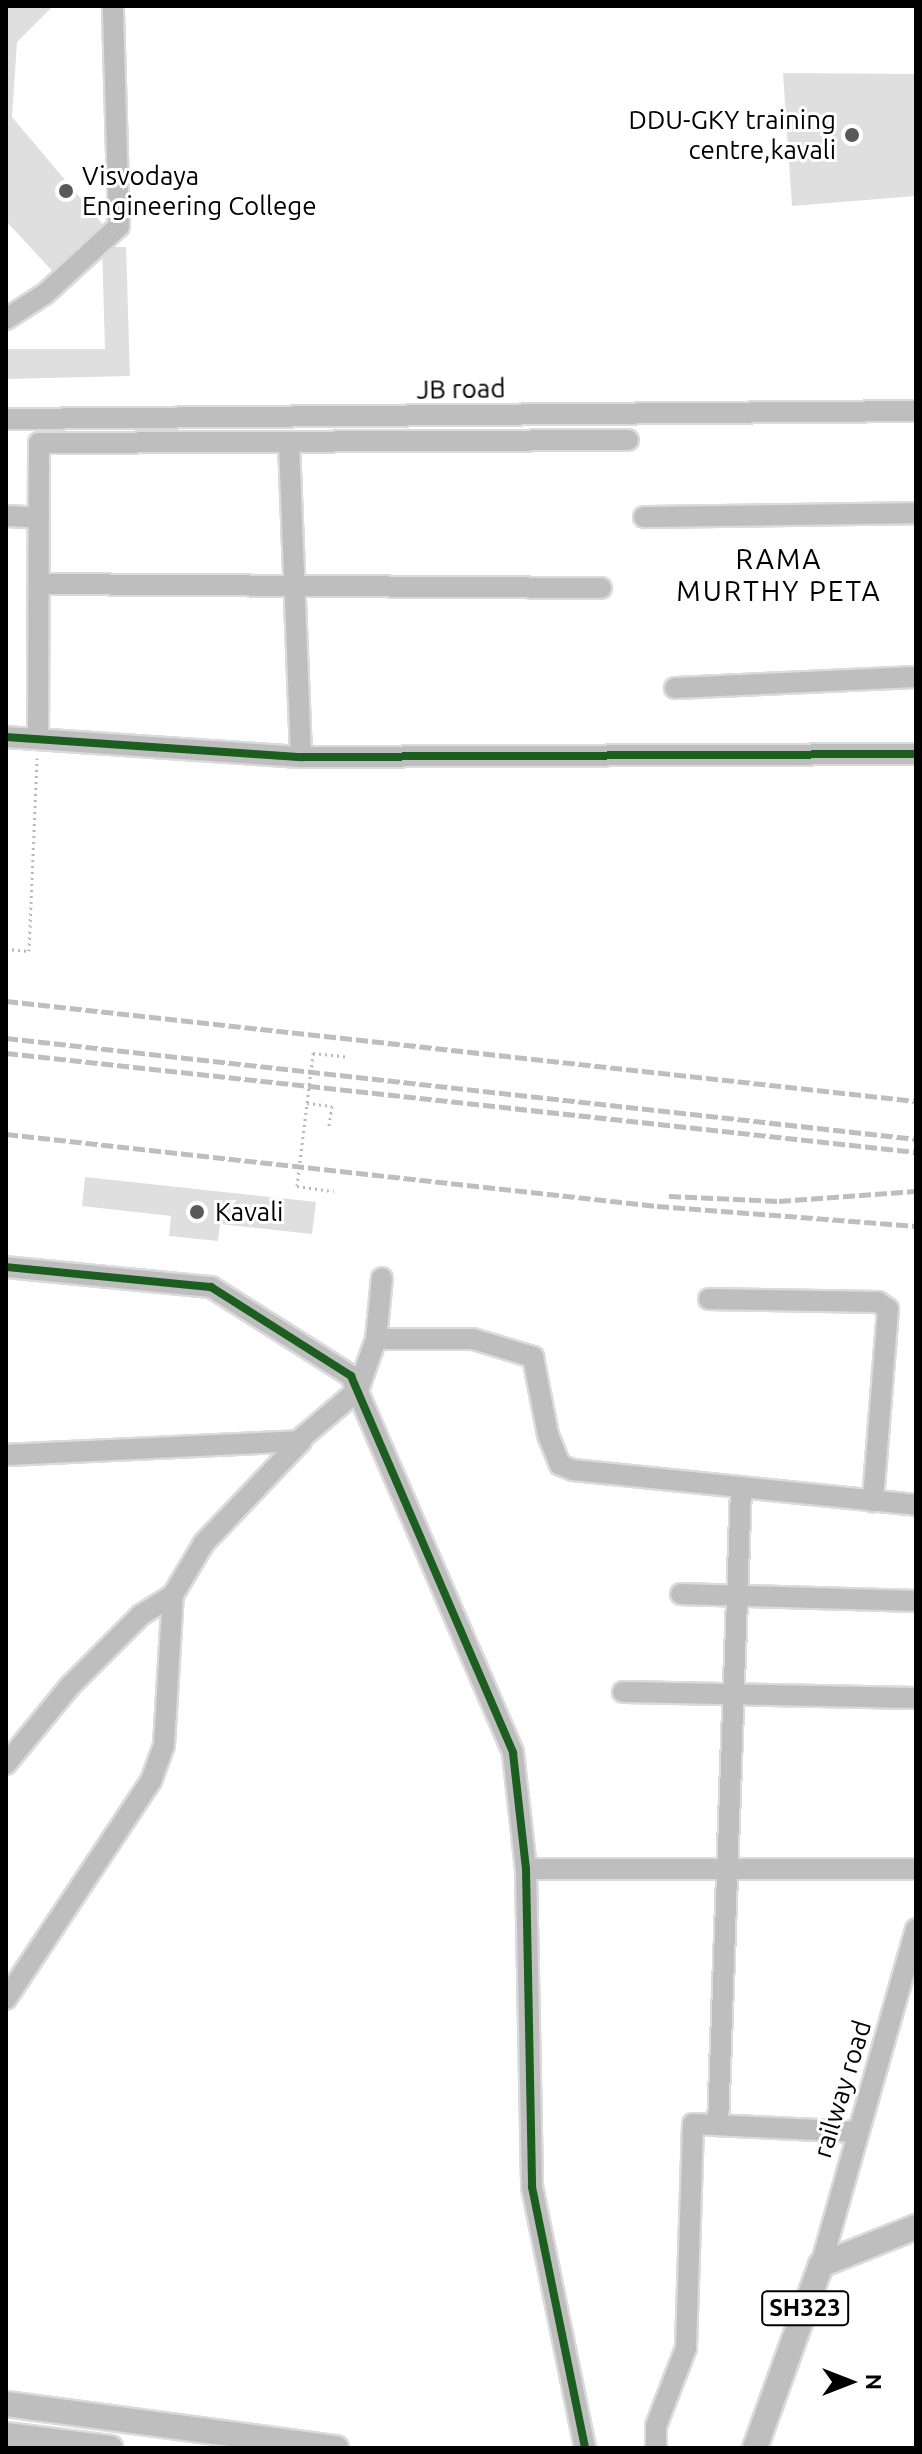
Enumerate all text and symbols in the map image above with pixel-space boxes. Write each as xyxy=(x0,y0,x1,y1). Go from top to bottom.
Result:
place label: DDU-GKY training centre,kavali xyxy=(629,104,836,166)
marker: DDU-GKY training centre,kavali xyxy=(843,126,861,144)
place label: Visvodaya Engineering College xyxy=(82,160,317,222)
marker: Visvodaya Engineering College xyxy=(57,182,75,200)
street label: JB road xyxy=(416,373,506,405)
district label: RAMA MURTHY PETA xyxy=(676,542,882,608)
place label: Kavali xyxy=(215,1196,283,1228)
marker: Kavali xyxy=(186,1201,208,1223)
street label: railway road xyxy=(806,2017,878,2161)
road number: SH323 xyxy=(761,2288,849,2328)
north arrow xyxy=(810,2342,890,2422)
text: N xyxy=(862,2374,887,2390)

